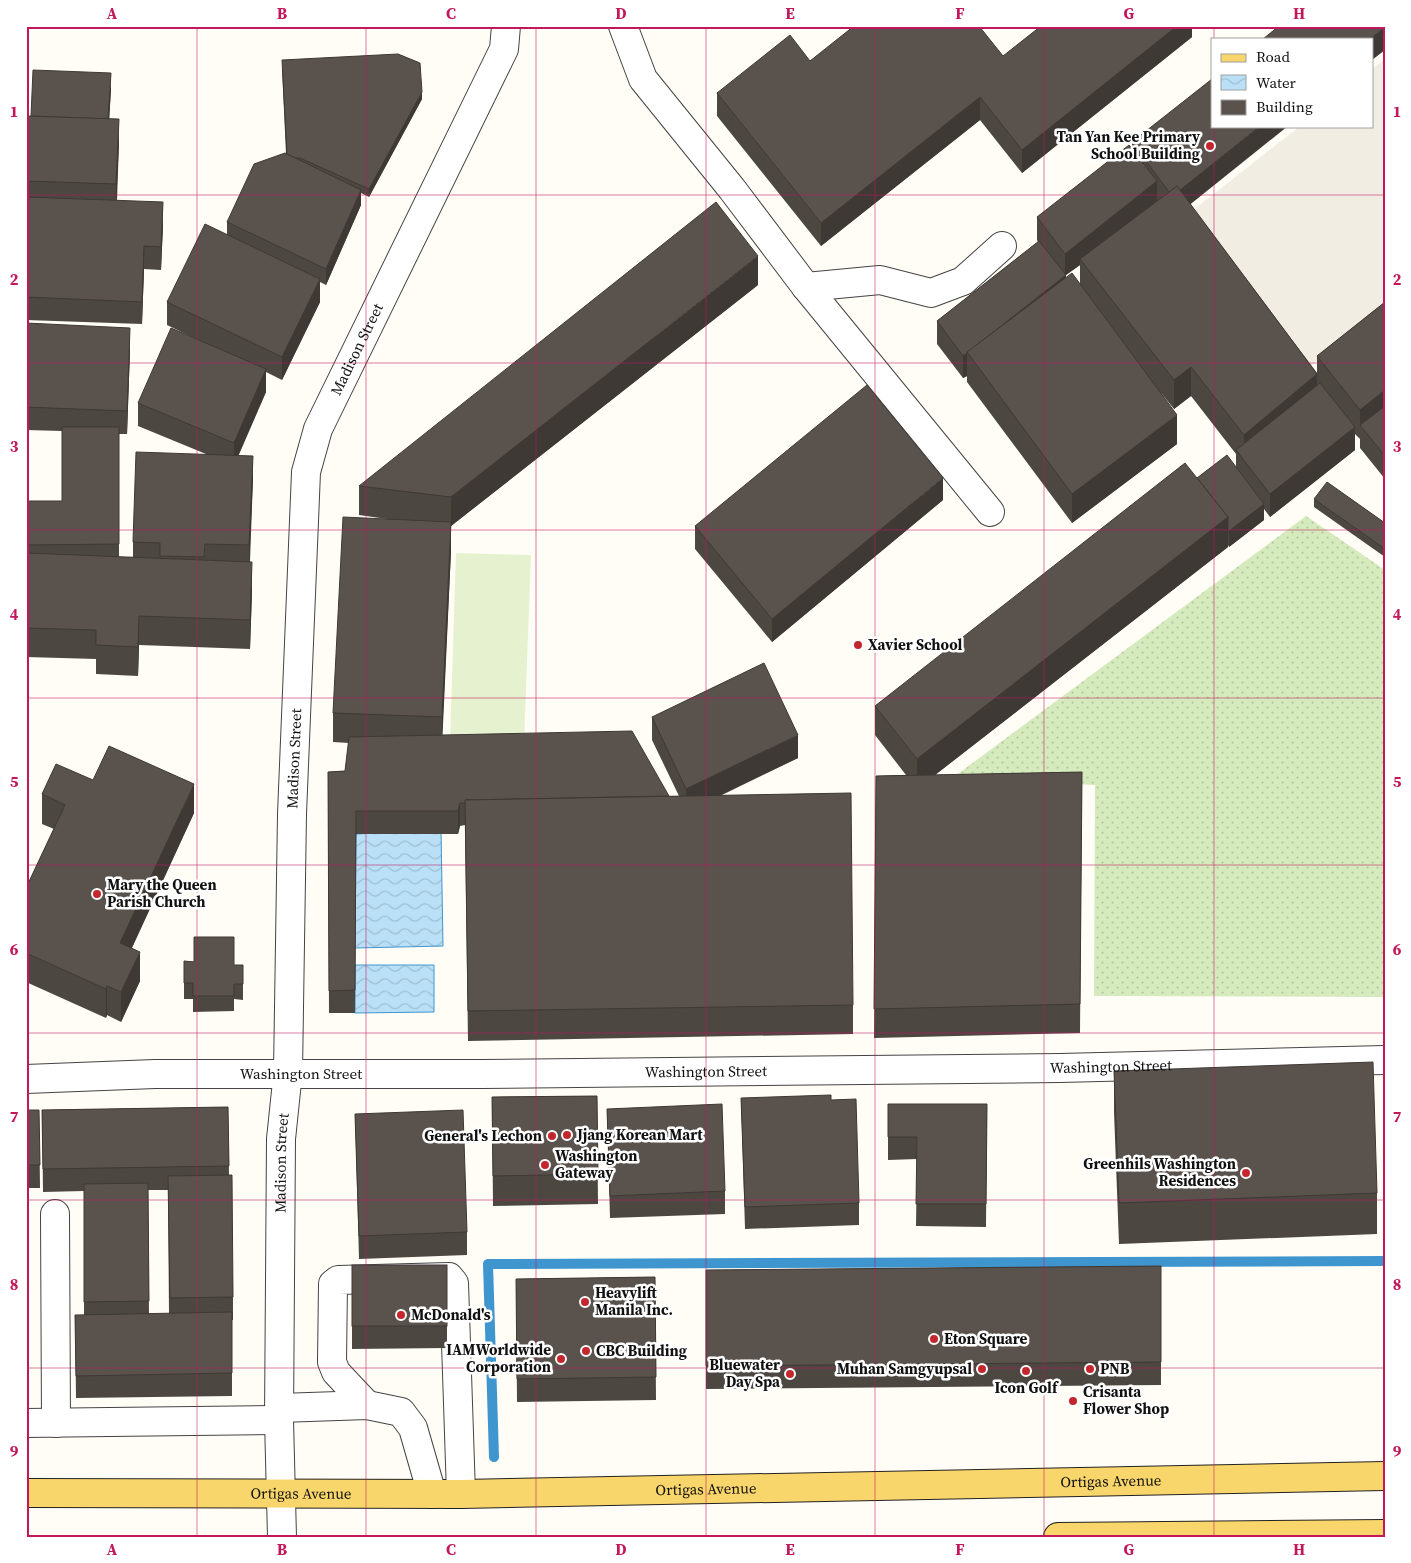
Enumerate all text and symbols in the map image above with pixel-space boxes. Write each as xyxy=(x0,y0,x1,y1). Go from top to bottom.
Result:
text: A xyxy=(107,2,118,24)
text: B xyxy=(277,2,288,24)
text: C xyxy=(446,2,456,24)
text: D xyxy=(615,2,627,24)
text: E xyxy=(785,2,795,24)
text: F xyxy=(955,2,965,24)
text: G xyxy=(1124,2,1135,24)
text: H xyxy=(1293,2,1305,24)
legend xyxy=(1211,38,1374,128)
text: Road xyxy=(1256,46,1290,67)
text: Water xyxy=(1256,72,1297,93)
text: Building xyxy=(1256,96,1313,117)
text: 1 xyxy=(10,100,18,122)
text: 1 xyxy=(1393,100,1401,122)
place label: Tan Yan Kee Primary School Building xyxy=(1056,126,1200,164)
marker: Tan Yan Kee Primary School Building xyxy=(1204,140,1216,152)
text: 2 xyxy=(10,268,19,290)
text: 2 xyxy=(1393,268,1402,290)
street label: Madison Street xyxy=(325,300,388,399)
text: 3 xyxy=(10,435,19,457)
text: 3 xyxy=(1393,435,1402,457)
text: 4 xyxy=(10,603,19,625)
text: 4 xyxy=(1393,603,1402,625)
place label: Xavier School xyxy=(868,634,963,655)
marker: Xavier School xyxy=(852,639,864,651)
street label: Madison Street xyxy=(281,708,306,809)
text: 5 xyxy=(10,770,19,792)
text: 5 xyxy=(1393,770,1402,792)
place label: Mary the Queen Parish Church xyxy=(107,874,217,912)
marker: Mary the Queen Parish Church xyxy=(91,888,103,900)
text: 6 xyxy=(10,938,19,960)
text: 6 xyxy=(1393,938,1402,960)
street label: Washington Street xyxy=(1050,1054,1172,1078)
street label: Washington Street xyxy=(645,1060,767,1082)
street label: Washington Street xyxy=(240,1063,362,1084)
text: 7 xyxy=(10,1105,19,1127)
text: 7 xyxy=(1393,1105,1402,1127)
street label: Madison Street xyxy=(269,1112,294,1213)
place label: Jjang Korean Mart xyxy=(576,1124,703,1145)
place label: General's Lechon xyxy=(424,1125,542,1146)
marker: Jjang Korean Mart xyxy=(561,1129,573,1141)
marker: General's Lechon xyxy=(546,1130,558,1142)
place label: Washington Gateway xyxy=(555,1145,637,1183)
place label: Greenhils Washington Residences xyxy=(1083,1153,1236,1191)
marker: Washington Gateway xyxy=(539,1159,551,1171)
marker: Greenhils Washington Residences xyxy=(1240,1167,1252,1179)
text: 8 xyxy=(10,1273,18,1295)
text: 8 xyxy=(1393,1273,1401,1295)
place label: Heavylift Manila Inc. xyxy=(595,1282,673,1320)
marker: Heavylift Manila Inc. xyxy=(579,1296,591,1308)
place label: McDonald's xyxy=(411,1304,491,1325)
marker: McDonald's xyxy=(395,1309,407,1321)
place label: Eton Square xyxy=(944,1328,1028,1349)
marker: Eton Square xyxy=(928,1333,940,1345)
place label: IAMWorldwide Corporation xyxy=(446,1339,551,1377)
place label: CBC Building xyxy=(596,1340,687,1361)
marker: CBC Building xyxy=(580,1345,592,1357)
marker: IAMWorldwide Corporation xyxy=(555,1353,567,1365)
place label: Bluewater Day Spa xyxy=(709,1354,781,1392)
place label: Muhan Samgyupsal xyxy=(837,1358,972,1379)
place label: PNB xyxy=(1100,1358,1130,1379)
marker: Muhan Samgyupsal xyxy=(976,1363,988,1375)
marker: PNB xyxy=(1084,1363,1096,1375)
marker: Icon Golf xyxy=(1020,1365,1032,1377)
marker: Bluewater Day Spa xyxy=(784,1368,796,1380)
place label: Icon Golf xyxy=(995,1377,1059,1398)
place label: Crisanta Flower Shop xyxy=(1083,1381,1169,1419)
marker: Crisanta Flower Shop xyxy=(1067,1395,1079,1407)
text: 9 xyxy=(10,1440,19,1462)
text: 9 xyxy=(1393,1440,1402,1462)
street label: Ortigas Avenue xyxy=(1060,1469,1162,1492)
street label: Ortigas Avenue xyxy=(655,1477,757,1500)
street label: Ortigas Avenue xyxy=(250,1483,352,1504)
text: A xyxy=(107,1538,118,1560)
text: B xyxy=(277,1538,288,1560)
text: C xyxy=(446,1538,456,1560)
text: D xyxy=(615,1538,627,1560)
text: E xyxy=(785,1538,795,1560)
text: F xyxy=(955,1538,965,1560)
text: G xyxy=(1124,1538,1135,1560)
text: H xyxy=(1293,1538,1305,1560)

